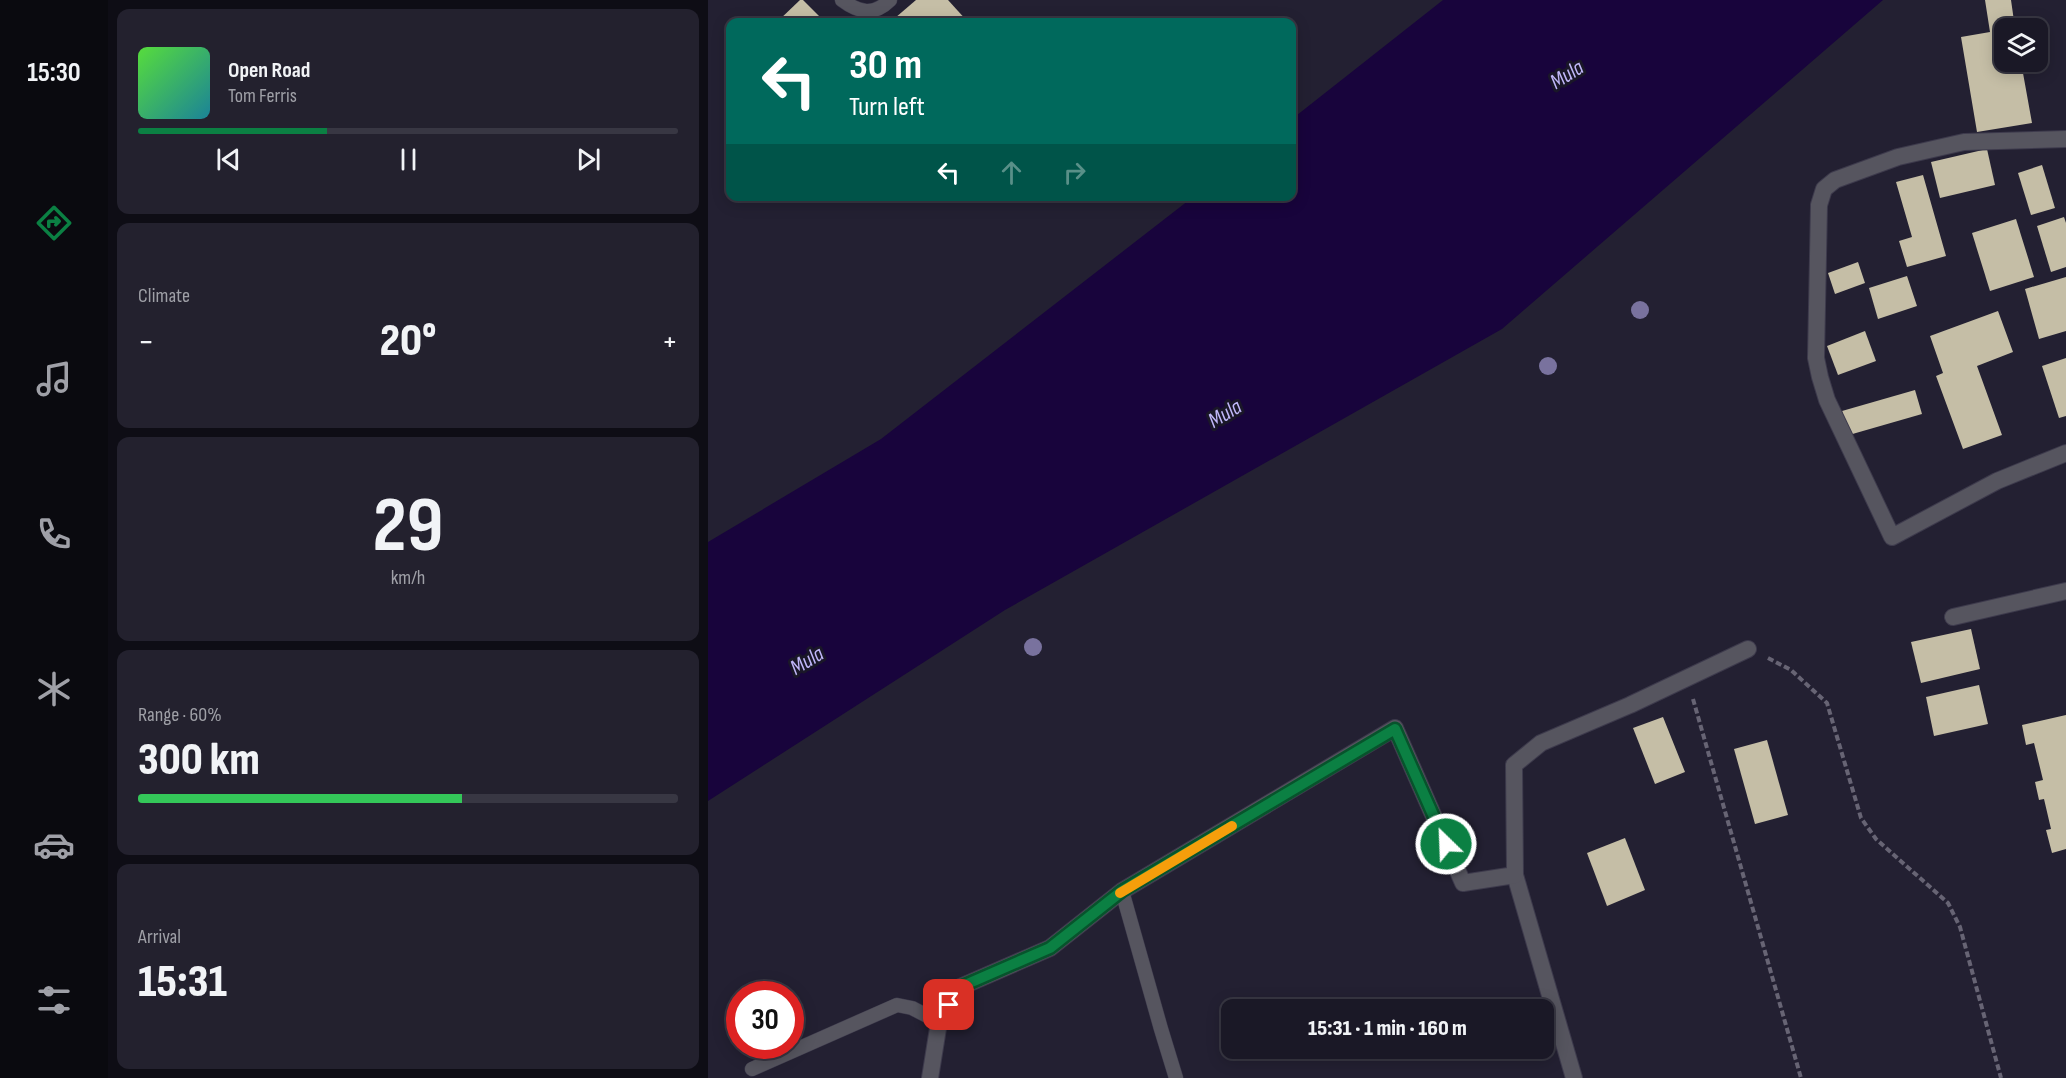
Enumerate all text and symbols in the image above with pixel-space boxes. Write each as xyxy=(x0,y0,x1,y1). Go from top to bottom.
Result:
map controls xyxy=(1994,18,2048,72)
button: layers xyxy=(1994,18,2048,72)
text: 30 m xyxy=(849,40,922,91)
icon: left xyxy=(750,42,828,120)
water label: Mula xyxy=(1545,54,1589,96)
text: 15:30 xyxy=(27,57,81,89)
text: Open Road xyxy=(228,57,310,84)
text: Tom Ferris xyxy=(228,84,297,108)
text: Turn left xyxy=(849,91,925,123)
icon: previous xyxy=(212,143,245,176)
icon: pause xyxy=(392,143,425,176)
icon: next xyxy=(572,143,605,176)
icon: left xyxy=(932,156,965,189)
icon: ahead xyxy=(995,156,1028,189)
icon: right xyxy=(1058,156,1091,189)
icon: directions xyxy=(33,202,75,244)
text: Climate xyxy=(138,284,190,308)
text: 20° xyxy=(380,314,436,369)
text: − xyxy=(138,322,154,362)
text: + xyxy=(662,322,678,362)
icon: music xyxy=(33,358,75,400)
water label: Mula xyxy=(1203,393,1247,435)
text: 29 xyxy=(372,480,444,573)
icon: phone xyxy=(33,513,75,555)
text: km/h xyxy=(391,566,425,590)
water label: Mula xyxy=(785,640,829,682)
icon: climate xyxy=(33,668,75,710)
text: Range · 60% xyxy=(138,703,222,727)
text: 300 km xyxy=(138,733,260,788)
position arrow xyxy=(1414,812,1478,876)
icon: car xyxy=(33,824,75,866)
text: Arrival xyxy=(138,925,181,949)
text: 15:31 xyxy=(138,955,227,1010)
icon: filters xyxy=(33,979,75,1021)
pin xyxy=(923,979,974,1030)
speed limit sign: 30 xyxy=(726,981,804,1059)
icon: arrive xyxy=(932,988,965,1021)
text: 15:31 · 1 min · 160 m xyxy=(1308,1015,1467,1042)

